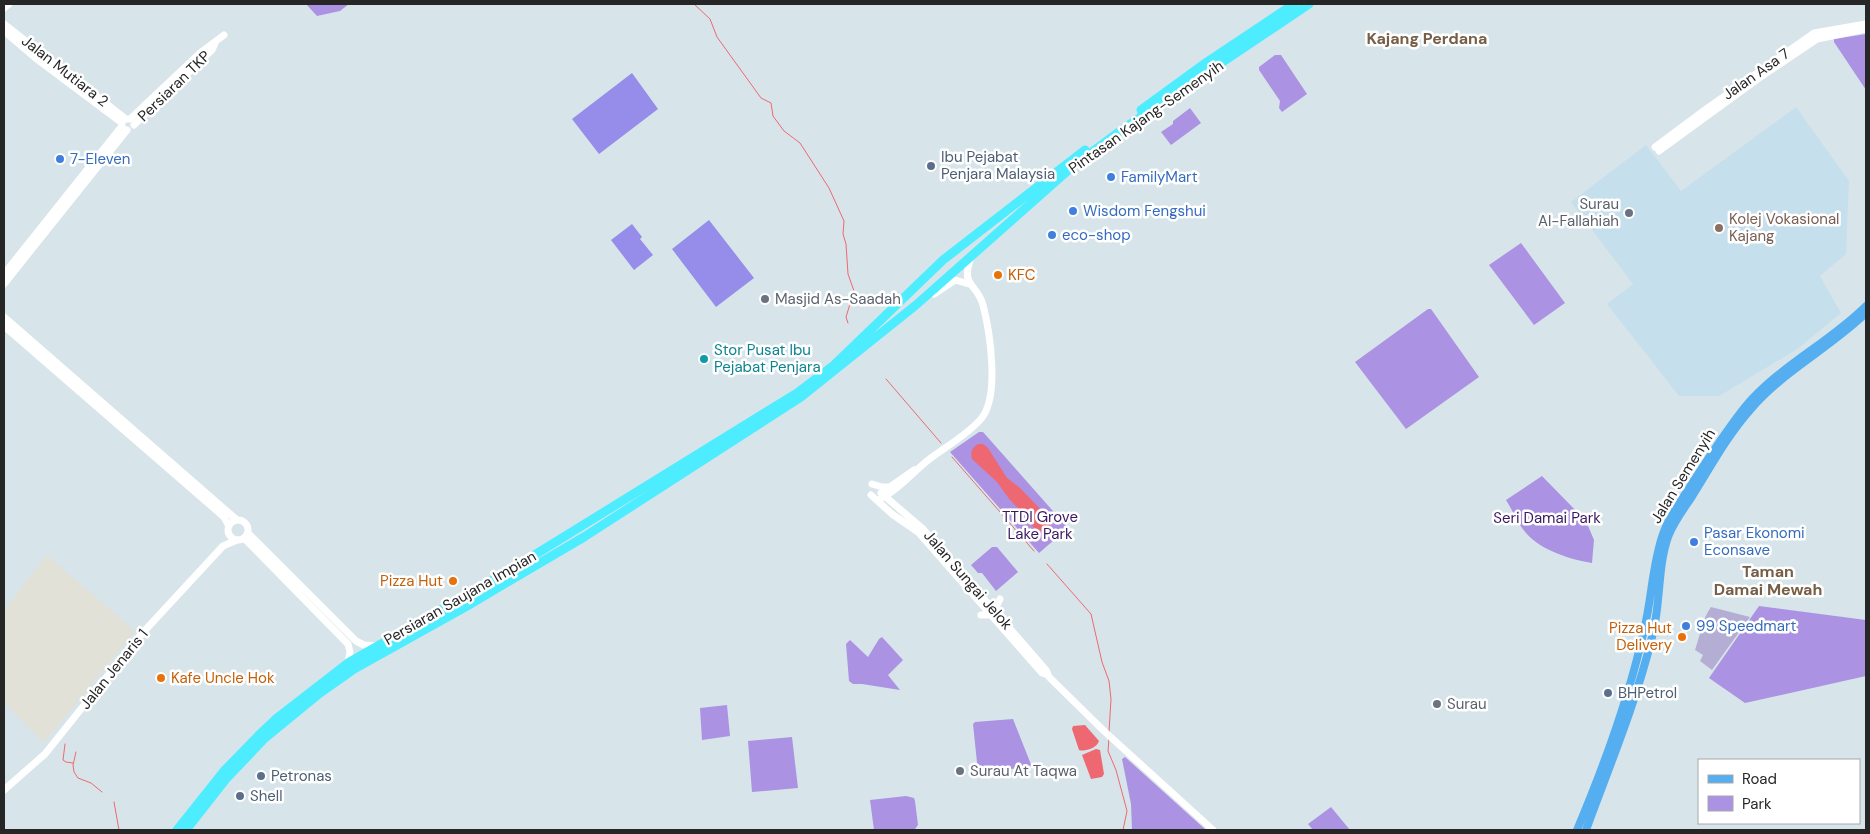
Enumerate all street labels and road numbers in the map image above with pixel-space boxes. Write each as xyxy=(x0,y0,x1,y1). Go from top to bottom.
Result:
street label: Jalan Mutiara 2 xyxy=(17,31,113,111)
street label: Jalan Asa 7 xyxy=(1719,44,1793,104)
street label: Persiaran TKP xyxy=(133,46,215,126)
street label: Pintasan Kajang-Semenyih xyxy=(1065,56,1227,178)
street label: Jalan Semenyih xyxy=(1646,425,1720,527)
street label: Jalan Sungai Jelok xyxy=(919,526,1017,634)
street label: Persiaran Saujana Impian xyxy=(380,546,540,650)
street label: Jalan Jenaris 1 xyxy=(75,625,153,713)

